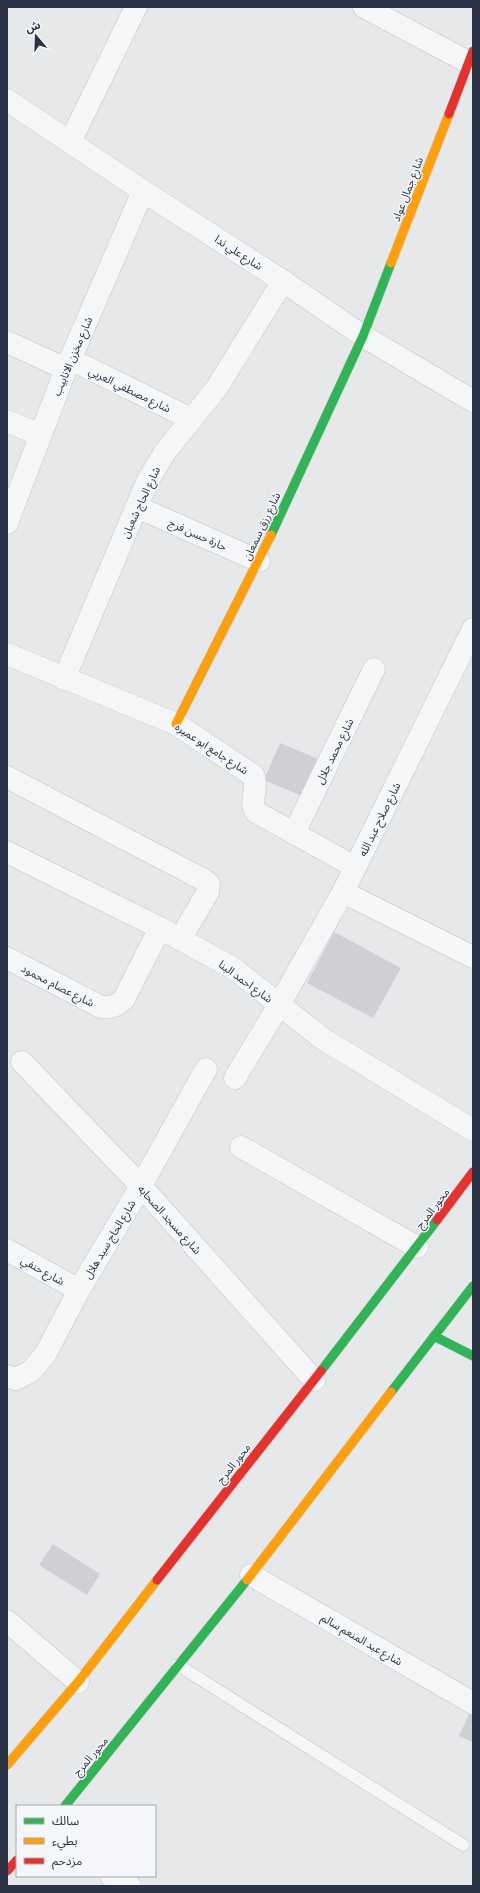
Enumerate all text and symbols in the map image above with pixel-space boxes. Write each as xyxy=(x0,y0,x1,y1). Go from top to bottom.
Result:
north arrow xyxy=(16,16,56,56)
text: ش xyxy=(23,17,42,36)
street label: شارع جمال عواد xyxy=(388,154,427,224)
street label: شارع علي ندا xyxy=(211,231,266,275)
street label: شارع مخزن الانابيب xyxy=(49,314,97,398)
street label: شارع مصطفي العربي xyxy=(85,363,174,418)
street label: شارع الحاج شعبان xyxy=(117,463,164,541)
street label: شارع رزق سمعان xyxy=(239,489,284,563)
street label: حارة حسن فرج xyxy=(166,514,230,555)
street label: شارع محمد جلال xyxy=(312,715,357,787)
street label: شارع جامع ابو عميره xyxy=(172,719,252,778)
street label: شارع صلاح عبد الله xyxy=(355,779,405,859)
street label: شارع احمد البنا xyxy=(215,956,276,1007)
street label: شارع عصام محمود xyxy=(19,960,97,1011)
street label: شارع مسجد الصحابه xyxy=(134,1181,205,1258)
street label: محور المرج xyxy=(412,1184,453,1232)
street label: شارع الحاج سيد هلال xyxy=(79,1196,140,1282)
street label: شارع حنفي xyxy=(17,1252,68,1290)
street label: محور المرج xyxy=(212,1440,254,1487)
street label: شارع عبد المنعم سالم xyxy=(318,1610,406,1670)
street label: محور المرج xyxy=(69,1733,112,1780)
legend xyxy=(16,1805,156,1877)
text: سالك xyxy=(52,1812,79,1829)
text: بطيء xyxy=(52,1832,78,1851)
text: مزدحم xyxy=(52,1852,82,1870)

